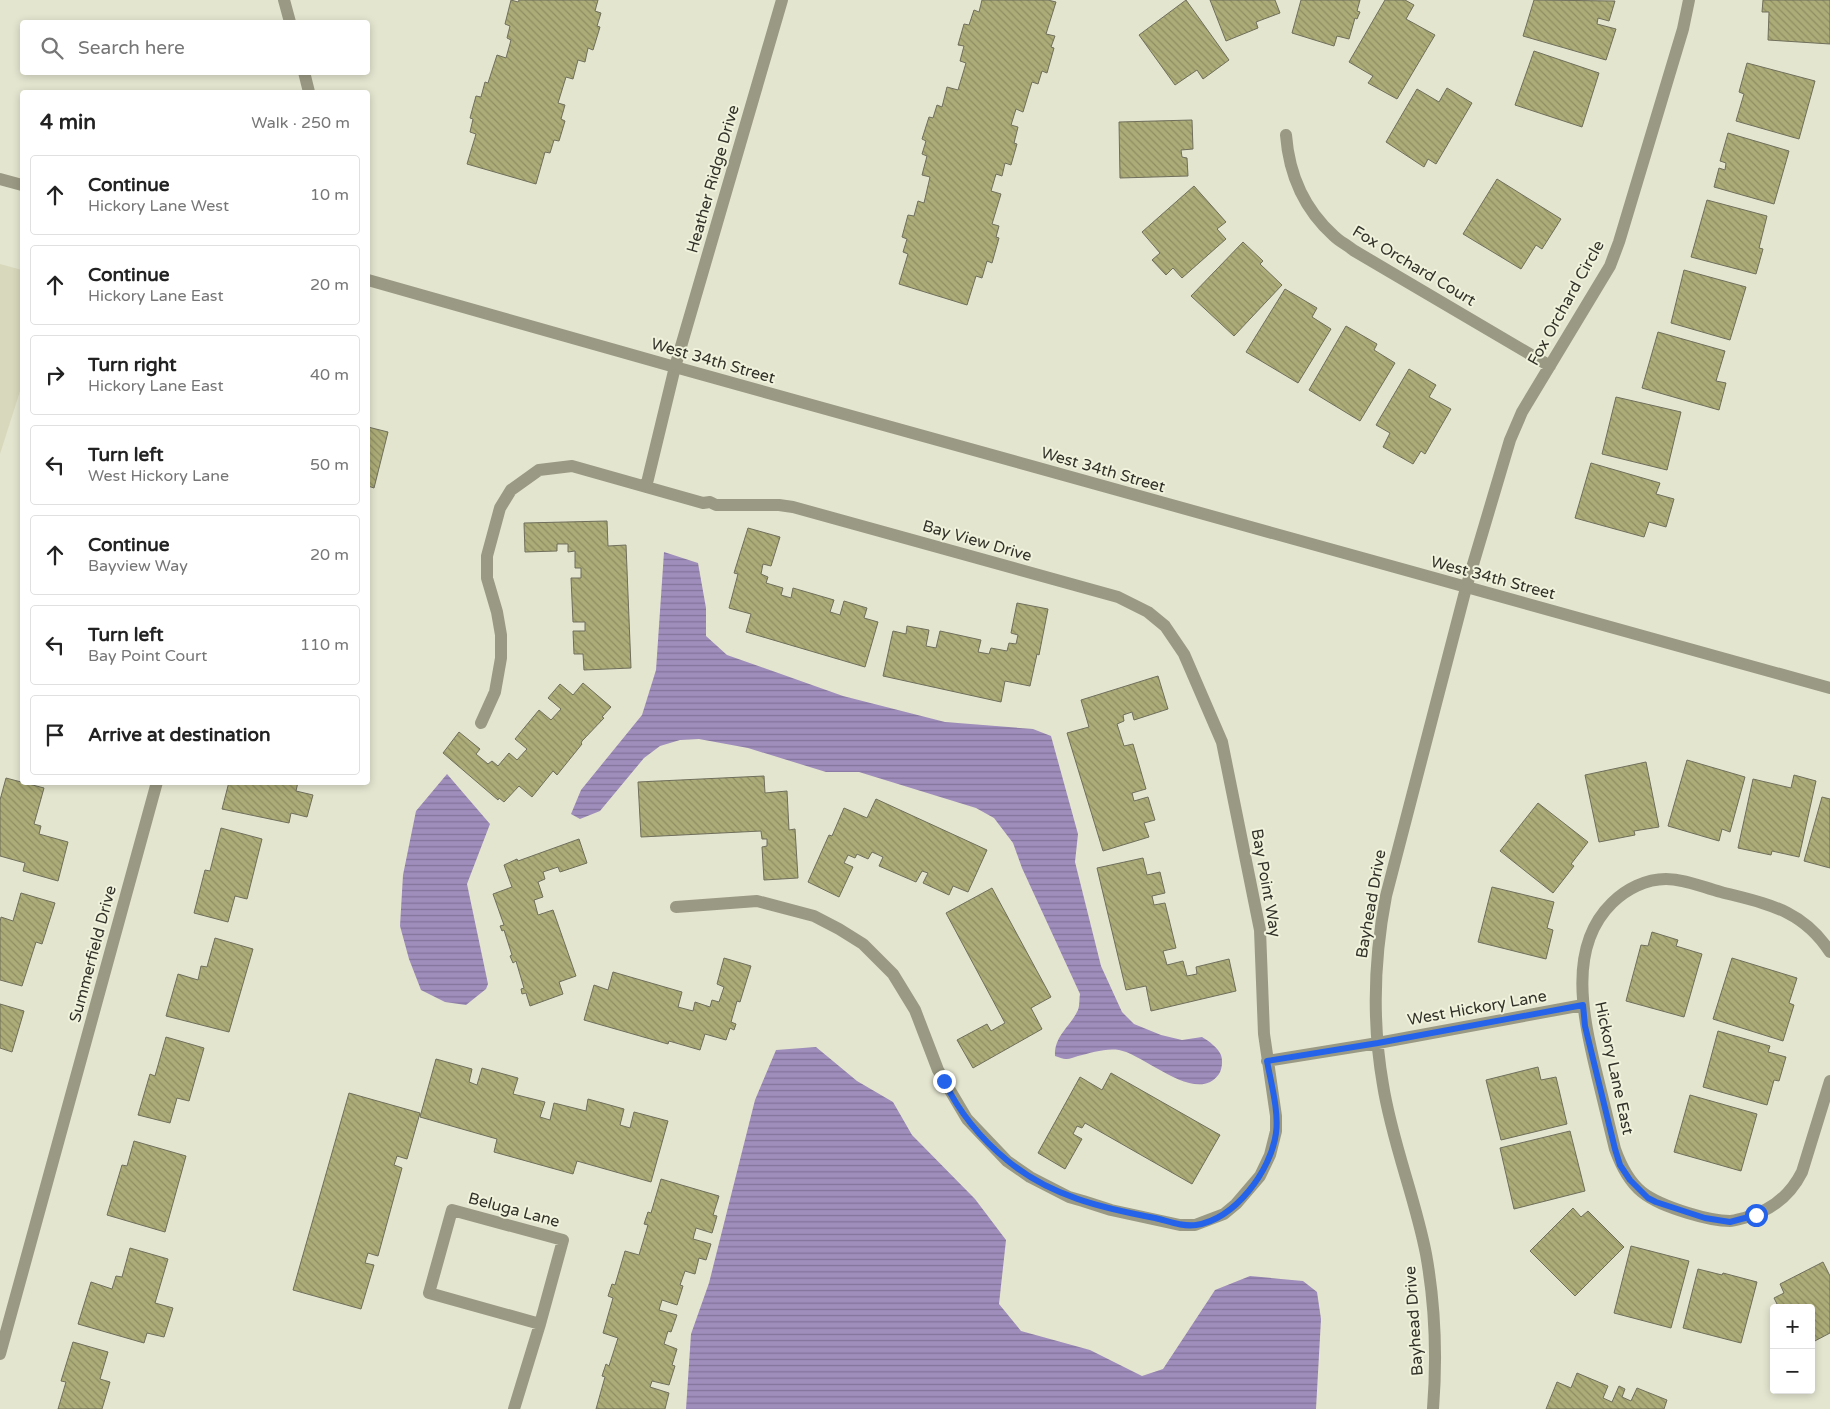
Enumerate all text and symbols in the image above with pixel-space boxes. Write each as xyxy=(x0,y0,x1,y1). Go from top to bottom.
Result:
search box xyxy=(20,20,370,75)
icon: search xyxy=(38,34,66,62)
text: Search here xyxy=(78,37,185,59)
street label: Heather Ridge Drive xyxy=(682,103,744,255)
text: 4 min xyxy=(40,110,96,135)
text: Walk · 250 m xyxy=(251,113,350,133)
text: Continue xyxy=(88,174,170,196)
icon: ahead xyxy=(41,181,69,209)
text: 10 m xyxy=(310,185,349,205)
text: Hickory Lane West xyxy=(88,196,229,216)
street label: Fox Orchard Court xyxy=(1349,221,1479,311)
street label: Fox Orchard Circle xyxy=(1523,237,1609,369)
text: Continue xyxy=(88,264,170,286)
icon: ahead xyxy=(41,271,69,299)
text: 20 m xyxy=(310,275,349,295)
text: Hickory Lane East xyxy=(88,286,224,306)
street label: West 34th Street xyxy=(649,334,777,388)
text: Turn right xyxy=(88,354,176,376)
icon: right xyxy=(41,361,69,389)
text: 40 m xyxy=(310,365,349,385)
text: Hickory Lane East xyxy=(88,376,224,396)
street label: West 34th Street xyxy=(1039,443,1167,497)
text: Turn left xyxy=(88,444,164,466)
icon: left xyxy=(41,451,69,479)
text: 50 m xyxy=(310,455,349,475)
text: West Hickory Lane xyxy=(88,466,229,486)
street label: Bay View Drive xyxy=(920,516,1034,566)
text: Continue xyxy=(88,534,170,556)
icon: ahead xyxy=(41,541,69,569)
text: 20 m xyxy=(310,545,349,565)
street label: West 34th Street xyxy=(1428,552,1558,604)
text: Bayview Way xyxy=(88,556,188,576)
text: Turn left xyxy=(88,624,164,646)
icon: left xyxy=(41,631,69,659)
text: 110 m xyxy=(300,635,349,655)
text: Bay Point Court xyxy=(88,646,207,666)
icon: arrive xyxy=(41,721,69,749)
text: Arrive at destination xyxy=(88,724,271,746)
street label: Bay Point Way xyxy=(1247,827,1285,939)
street label: Bayhead Drive xyxy=(1352,848,1390,960)
street label: Summerfield Drive xyxy=(65,883,121,1025)
street label: West Hickory Lane xyxy=(1406,986,1548,1030)
street label: Hickory Lane East xyxy=(1590,1000,1638,1136)
route end xyxy=(933,1070,956,1093)
street label: Beluga Lane xyxy=(466,1188,562,1232)
route start xyxy=(1745,1204,1768,1227)
street label: Bayhead Drive xyxy=(1400,1265,1428,1377)
map controls xyxy=(1770,1304,1815,1394)
button: + xyxy=(1770,1304,1815,1349)
button: − xyxy=(1770,1349,1815,1394)

